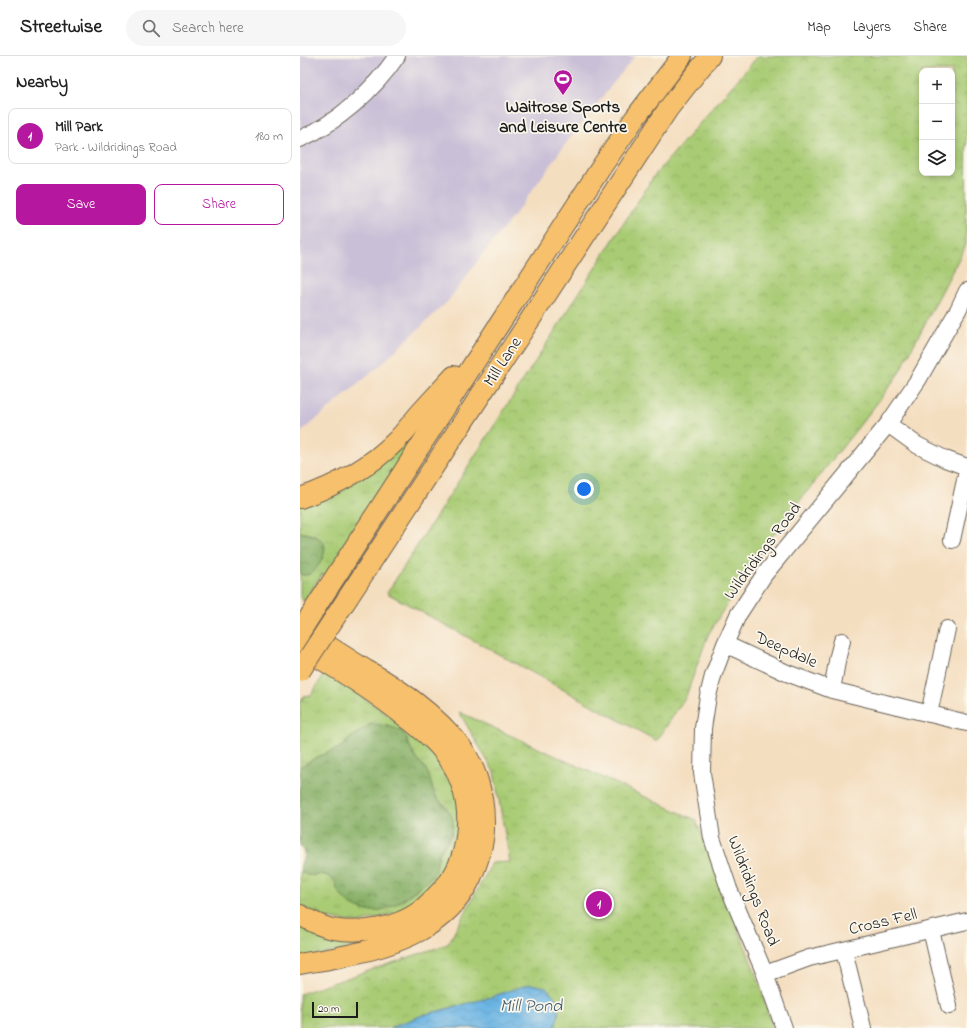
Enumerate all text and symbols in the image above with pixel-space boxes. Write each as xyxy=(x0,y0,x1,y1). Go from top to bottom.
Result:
search box xyxy=(126,10,406,46)
text: Streetwise xyxy=(20,14,102,41)
icon: search xyxy=(140,17,162,39)
text: Search here xyxy=(172,17,244,39)
text: Map xyxy=(807,17,831,38)
text: Layers xyxy=(853,17,891,38)
text: Share xyxy=(913,17,947,38)
sports icon: Waitrose Sports and Leisure Centre xyxy=(552,68,574,96)
map controls xyxy=(919,68,955,176)
button: + xyxy=(919,68,955,104)
text: Nearby xyxy=(16,70,68,95)
place label: Waitrose Sports and Leisure Centre xyxy=(499,95,628,140)
button: − xyxy=(919,104,955,140)
text: Mill Park xyxy=(55,116,103,138)
text: 1 xyxy=(28,127,32,146)
text: 180 m xyxy=(255,127,283,146)
text: Park · Wildridings Road xyxy=(55,138,177,157)
button: layers xyxy=(919,140,955,176)
button: Save xyxy=(16,184,146,225)
button: Share xyxy=(154,184,284,225)
street label: Mill Lane xyxy=(478,332,529,392)
your location xyxy=(574,479,594,499)
street label: Wildridings Road xyxy=(718,497,810,606)
street label: Deepdale xyxy=(750,625,822,675)
street label: Wildridings Road xyxy=(719,832,786,951)
pin: 1 xyxy=(586,889,612,919)
street label: Cross Fell xyxy=(846,902,920,942)
water label: Mill Pond xyxy=(500,994,563,1020)
scale bar xyxy=(312,1000,358,1019)
text: 20 m xyxy=(318,1001,340,1017)

